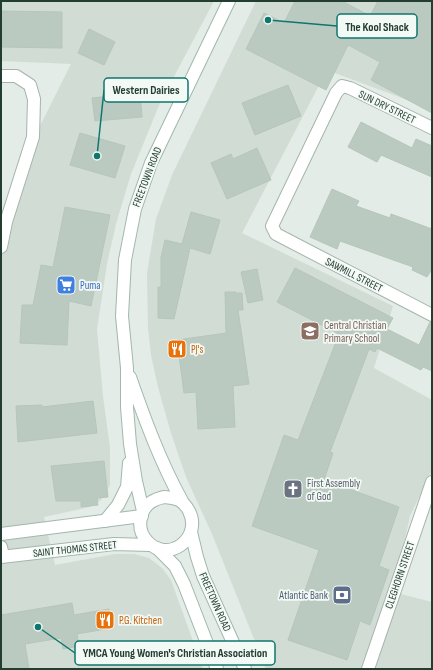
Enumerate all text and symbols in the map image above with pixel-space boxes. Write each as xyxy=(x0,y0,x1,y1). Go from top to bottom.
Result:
callout: The Kool Shack xyxy=(337,14,417,38)
text: The Kool Shack xyxy=(345,20,409,35)
callout: Western Dairies xyxy=(104,78,188,102)
text: Western Dairies xyxy=(112,83,180,98)
street label: SUN DRY STREET xyxy=(356,88,418,127)
street label: FREETOWN ROAD xyxy=(130,145,164,209)
street label: SAWMILL STREET xyxy=(323,255,385,295)
supermarket icon: Puma xyxy=(55,274,77,296)
place label: Puma xyxy=(80,279,101,292)
place label: Central Christian Primary School xyxy=(324,319,387,345)
school or university icon: Central Christian Primary School xyxy=(299,320,321,342)
restaurant icon: PJ's xyxy=(166,338,188,360)
place label: PJ's xyxy=(191,343,203,356)
place label: First Assembly of God xyxy=(307,477,361,503)
church icon: First Assembly of God xyxy=(282,478,304,500)
street label: SAINT THOMAS STREET xyxy=(32,538,118,560)
street label: CLEGHORN STREET xyxy=(382,539,418,610)
street label: FREETOWN ROAD xyxy=(196,571,234,633)
bank icon: Atlantic Bank xyxy=(331,584,353,606)
place label: Atlantic Bank xyxy=(278,589,329,602)
restaurant icon: P.G. Kitchen xyxy=(94,609,116,631)
place label: P.G. Kitchen xyxy=(119,614,162,627)
callout: YMCA Young Women's Christian Association xyxy=(75,641,275,665)
text: YMCA Young Women's Christian Association xyxy=(83,646,267,661)

